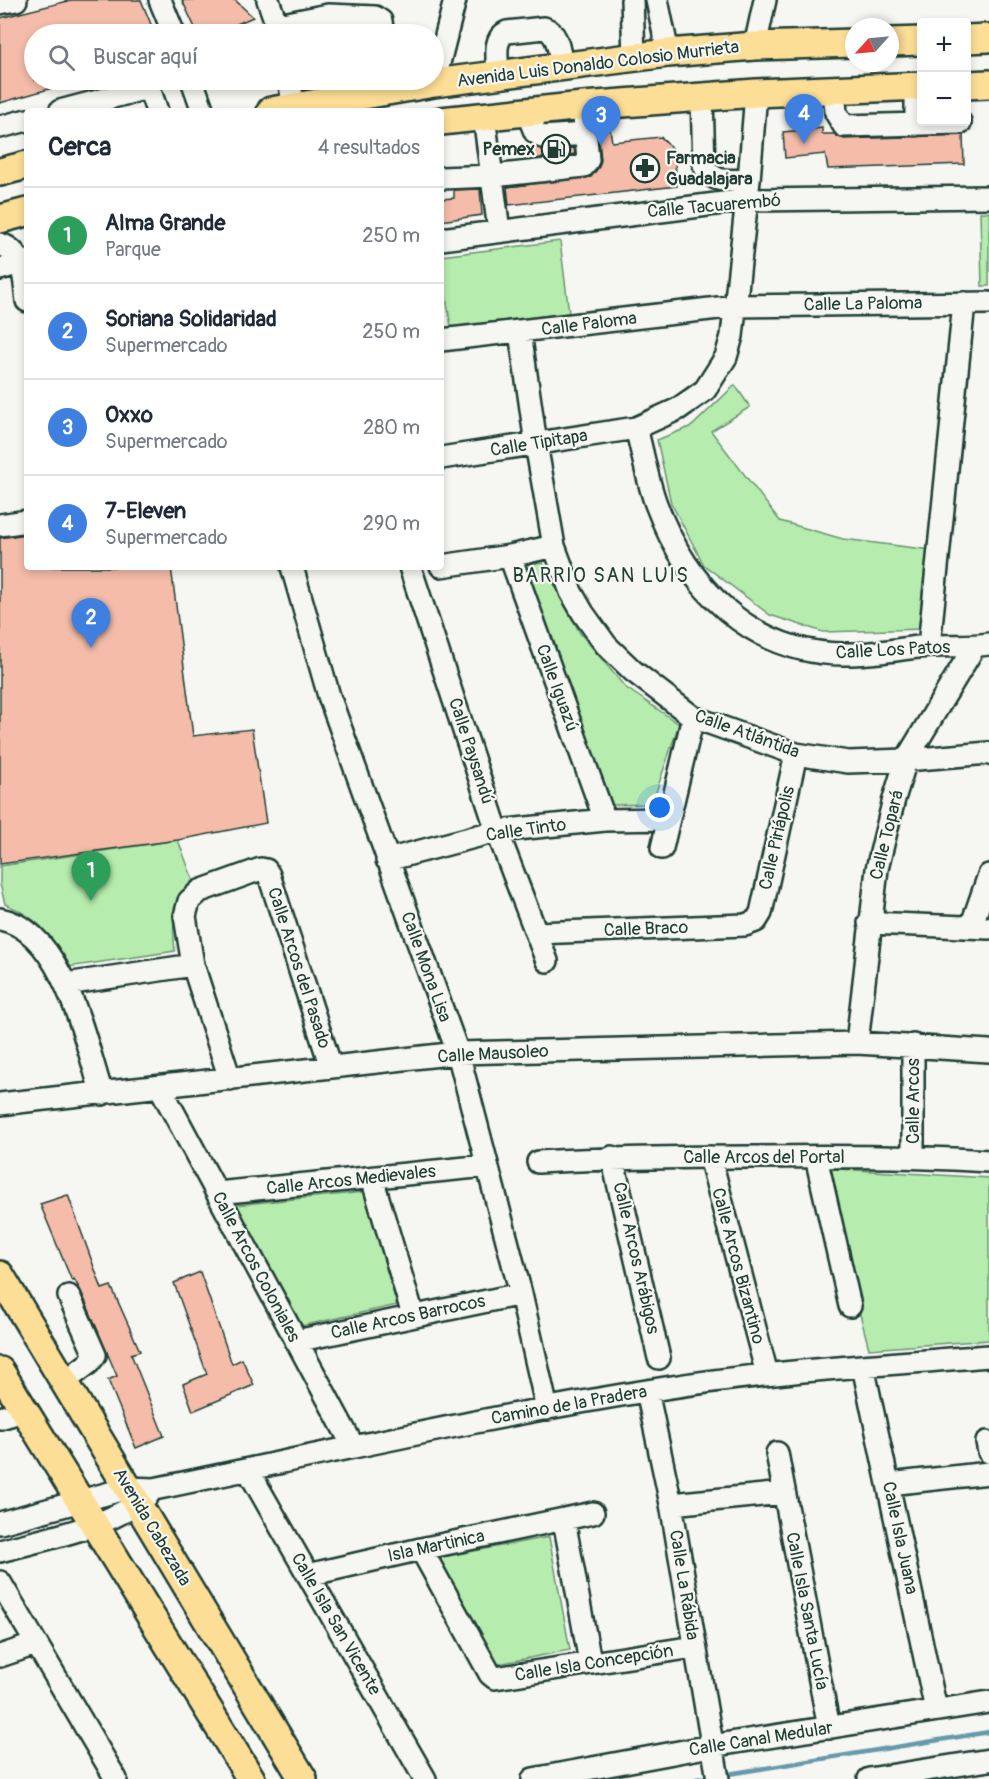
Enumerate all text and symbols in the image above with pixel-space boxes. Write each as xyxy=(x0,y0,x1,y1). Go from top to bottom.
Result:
north arrow xyxy=(845,18,899,72)
map controls xyxy=(917,18,971,126)
button: + xyxy=(917,18,971,72)
search box xyxy=(24,24,444,90)
street label: Avenida Luis Donaldo Colosio Murrieta xyxy=(456,35,740,93)
icon: search xyxy=(45,41,78,74)
text: Buscar aquí xyxy=(93,43,198,71)
button: − xyxy=(917,72,971,126)
pin: 4 xyxy=(784,94,824,144)
pin: 3 xyxy=(582,96,620,146)
text: Cerca xyxy=(48,131,111,163)
fuel station icon: Pemex xyxy=(540,133,572,165)
text: 4 resultados xyxy=(318,135,420,160)
place label: Pemex xyxy=(483,138,535,161)
place label: Farmacia Guadalajara xyxy=(666,147,753,191)
pharmacy icon: Farmacia Guadalajara xyxy=(629,152,661,184)
street label: Calle Tacuarembó xyxy=(646,189,782,223)
text: Alma Grande xyxy=(105,209,225,237)
text: 1 xyxy=(64,223,71,248)
text: 250 m xyxy=(362,223,420,248)
text: Parque xyxy=(105,237,161,262)
street label: Calle La Paloma xyxy=(804,291,922,317)
text: Soriana Solidaridad xyxy=(105,305,277,333)
street label: Calle Paloma xyxy=(540,307,638,341)
text: 2 xyxy=(62,319,73,344)
text: 250 m xyxy=(362,319,420,344)
text: Supermercado xyxy=(105,333,228,358)
text: Oxxo xyxy=(105,401,153,429)
text: 3 xyxy=(62,415,73,440)
text: 280 m xyxy=(363,415,420,440)
street label: Calle Tipitapa xyxy=(489,424,589,462)
text: Supermercado xyxy=(105,429,228,454)
text: 7-Eleven xyxy=(105,497,186,525)
text: 4 xyxy=(62,511,73,536)
text: 290 m xyxy=(363,511,420,536)
text: Supermercado xyxy=(105,525,228,550)
district label: BARRIO SAN LUIS xyxy=(513,563,689,588)
pin: 2 xyxy=(72,598,110,648)
street label: Calle Los Patos xyxy=(835,636,951,664)
street label: Calle Iguazú xyxy=(531,641,583,735)
street label: Calle Paysandú xyxy=(443,695,499,807)
street label: Calle Atlántida xyxy=(691,704,803,764)
street label: Calle Piriápolis xyxy=(754,784,800,892)
street label: Calle Topará xyxy=(865,788,909,882)
your location xyxy=(645,793,674,822)
street label: Calle Tinto xyxy=(484,813,568,847)
pin: 1 xyxy=(72,852,110,901)
street label: Calle Arcos del Pasado xyxy=(262,885,336,1052)
street label: Calle Mona Lisa xyxy=(395,909,457,1025)
street label: Calle Braco xyxy=(603,916,689,942)
street label: Calle Mausoleo xyxy=(437,1040,550,1068)
street label: Calle Arcos xyxy=(902,1058,925,1144)
street label: Calle Arcos del Portal xyxy=(683,1146,845,1169)
street label: Calle Arcos Medievales xyxy=(265,1160,437,1200)
street label: Calle Arcos Arábigos xyxy=(607,1180,665,1336)
street label: Calle Arcos Bizantino xyxy=(706,1185,770,1347)
street label: Calle Arcos Coloniales xyxy=(207,1188,305,1346)
street label: Calle Arcos Barrocos xyxy=(329,1289,487,1345)
street label: Camino de la Pradera xyxy=(489,1380,649,1430)
street label: Avenida Cabezada xyxy=(108,1464,196,1590)
street label: Calle Isla Juana xyxy=(877,1480,923,1596)
street label: Isla Martinica xyxy=(385,1524,487,1568)
street label: Calle La Rábida xyxy=(664,1528,704,1642)
street label: Calle Isla Santa Lucía xyxy=(780,1530,834,1692)
street label: Calle Isla San Vicente xyxy=(286,1549,386,1699)
street label: Calle Isla Concepción xyxy=(513,1639,675,1687)
street label: Calle Canal Medular xyxy=(687,1716,835,1762)

